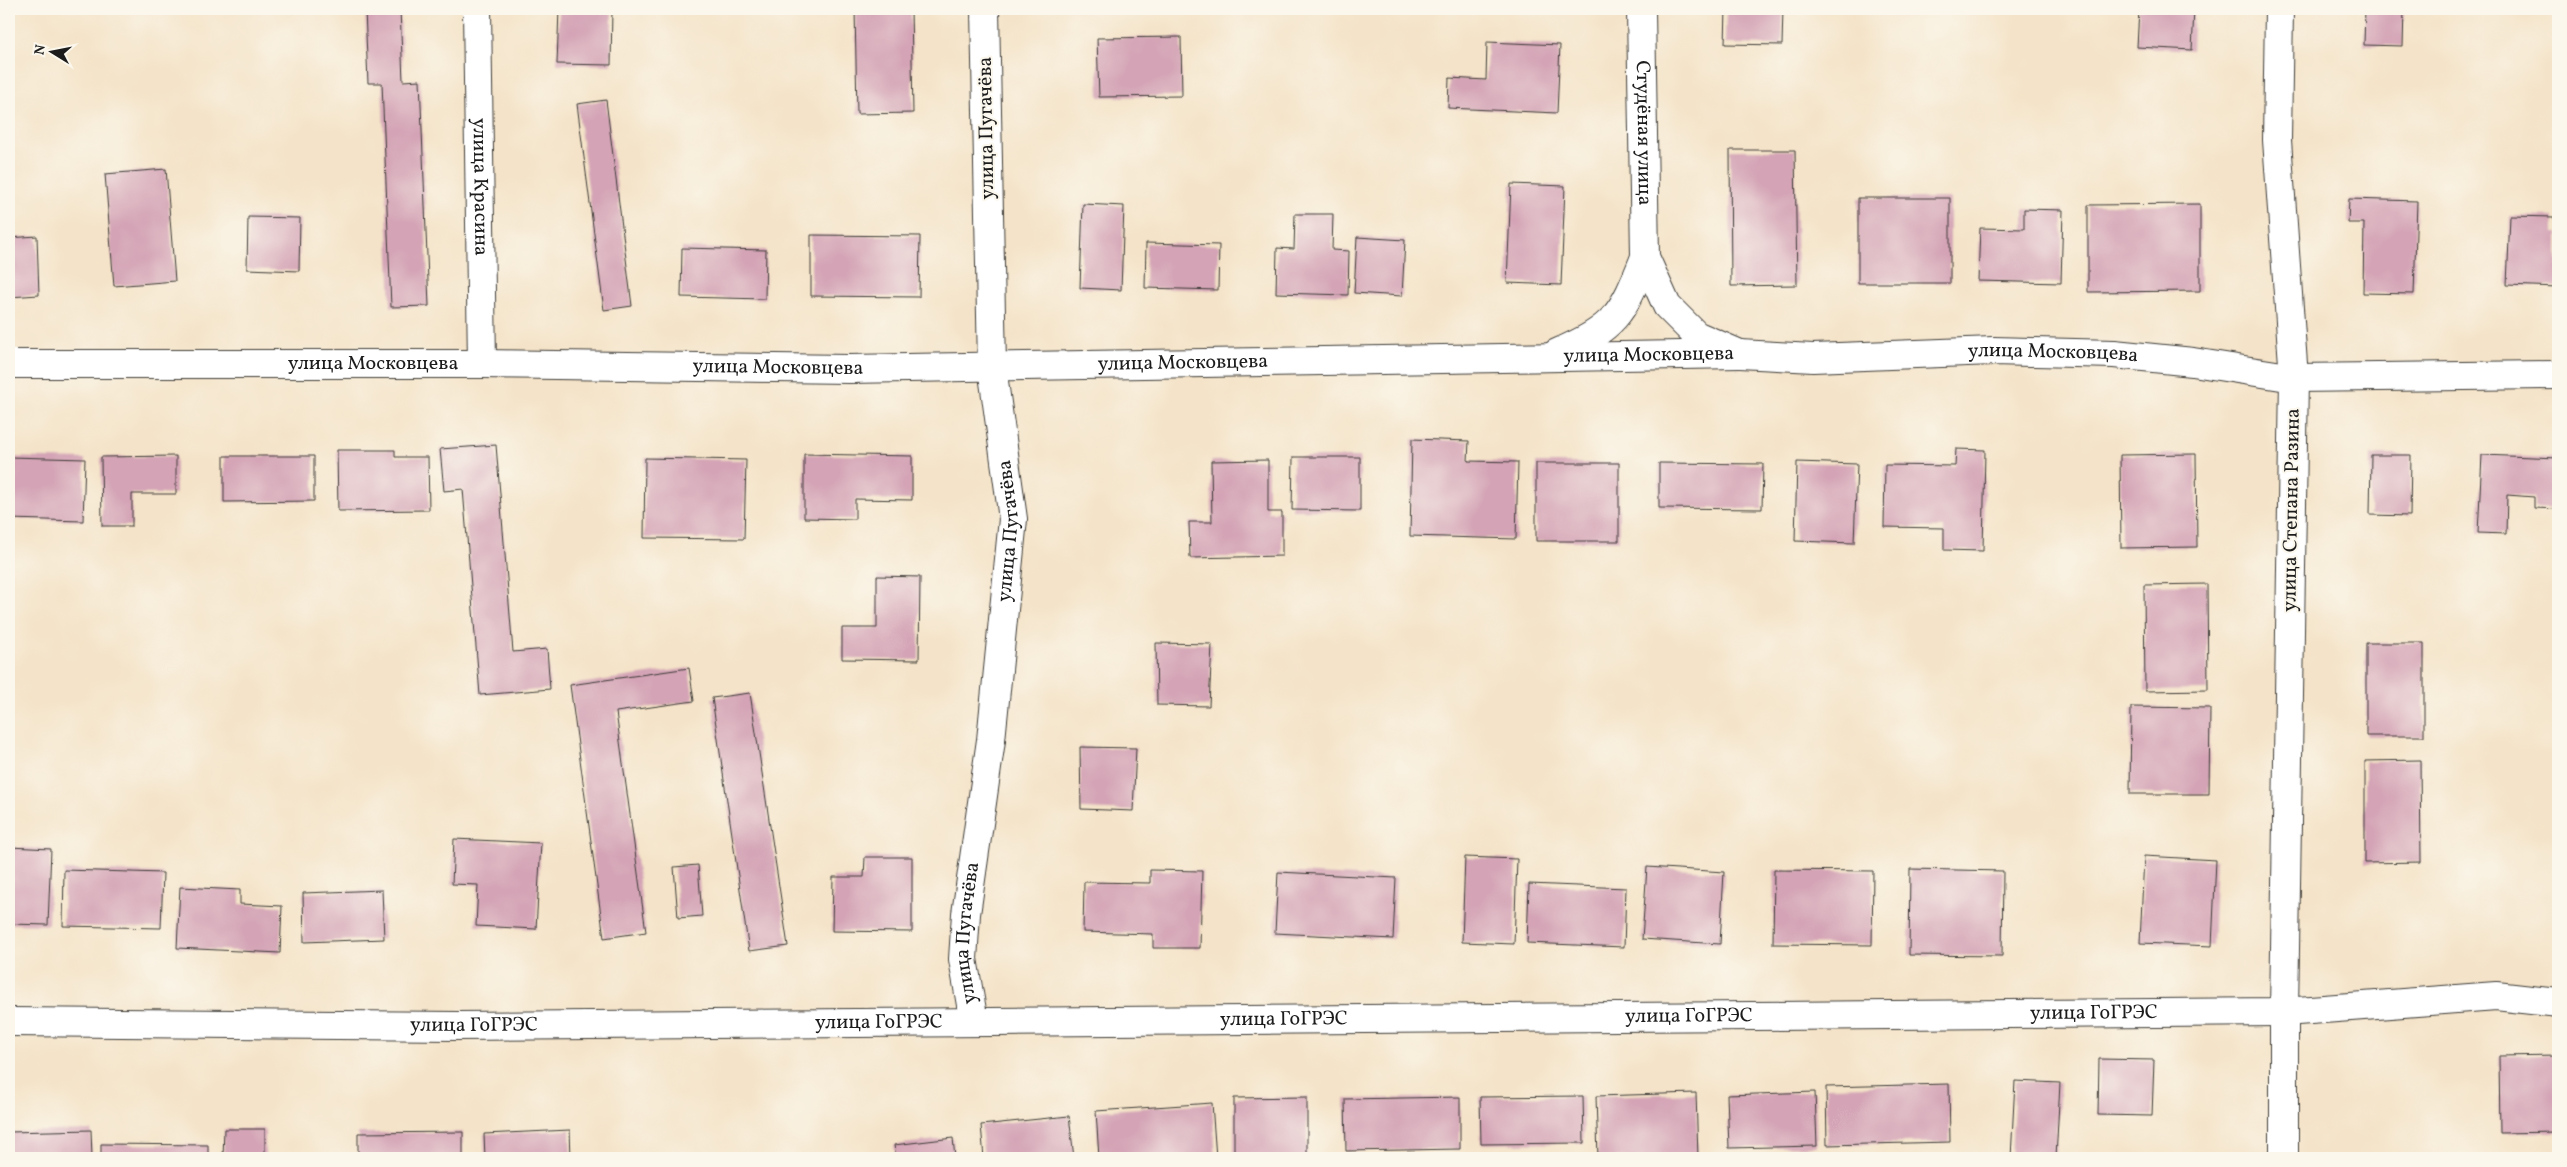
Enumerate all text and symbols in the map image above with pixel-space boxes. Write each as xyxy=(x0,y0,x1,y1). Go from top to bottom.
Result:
north arrow xyxy=(28,28,78,78)
text: N xyxy=(30,43,51,57)
street label: улица Пугачёва xyxy=(972,56,1002,200)
street label: Студёная улица xyxy=(1628,60,1658,206)
street label: улица Красина xyxy=(465,118,494,256)
street label: улица Московцева xyxy=(1967,337,2140,370)
street label: улица Московцева xyxy=(1563,340,1734,371)
street label: улица Московцева xyxy=(1097,348,1269,379)
street label: улица Московцева xyxy=(288,350,458,378)
street label: улица Московцева xyxy=(692,353,864,383)
street label: улица Степана Разина xyxy=(2276,408,2308,612)
street label: улица Пугачёва xyxy=(991,458,1027,603)
street label: улица Пугачёва xyxy=(949,860,987,1006)
street label: улица ГоГРЭС xyxy=(2030,999,2158,1028)
street label: улица ГоГРЭС xyxy=(1625,1002,1753,1031)
street label: улица ГоГРЭС xyxy=(1220,1005,1348,1034)
street label: улица ГоГРЭС xyxy=(815,1008,943,1037)
street label: улица ГоГРЭС xyxy=(410,1011,538,1040)

